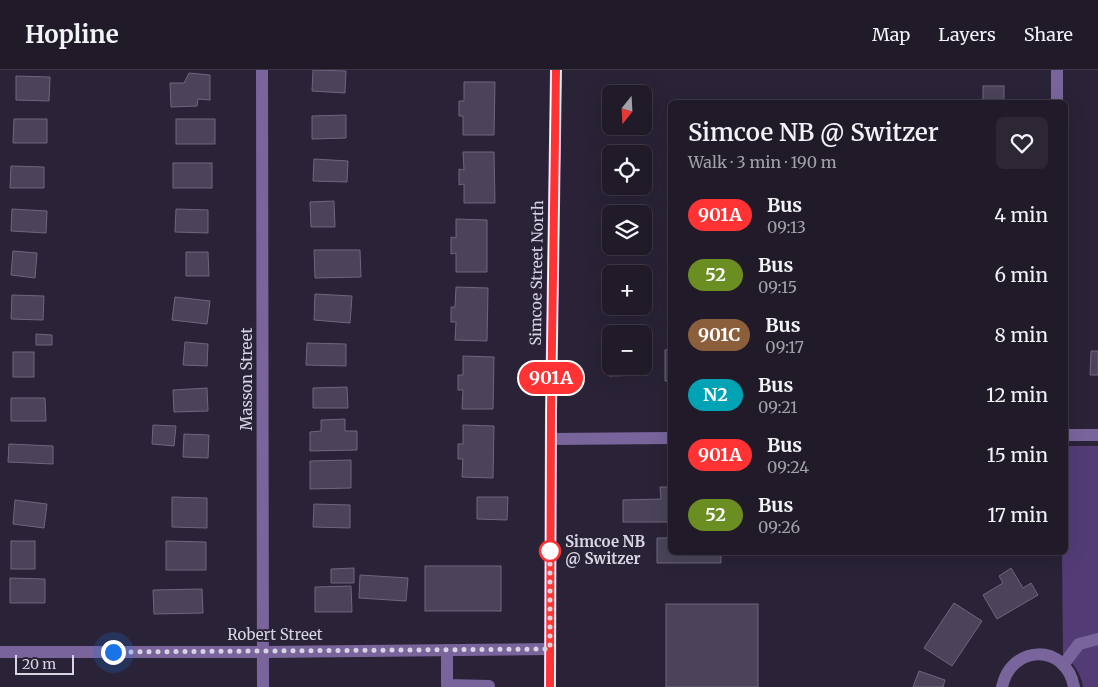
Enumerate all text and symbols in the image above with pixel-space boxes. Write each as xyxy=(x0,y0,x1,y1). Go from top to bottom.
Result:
text: Hopline xyxy=(25,19,119,50)
text: Map xyxy=(872,23,910,46)
text: Layers xyxy=(938,23,996,46)
text: Share xyxy=(1024,23,1073,46)
north arrow xyxy=(602,85,652,135)
map controls xyxy=(602,85,652,375)
text: Simcoe NB @ Switzer xyxy=(688,117,939,148)
button: heart xyxy=(996,117,1048,169)
button: locate xyxy=(602,145,652,195)
text: Walk · 3 min · 190 m xyxy=(688,152,837,172)
text: Bus xyxy=(767,193,802,217)
street label: Simcoe Street North xyxy=(526,200,547,346)
text: 901A xyxy=(698,203,742,226)
text: 4 min xyxy=(994,203,1048,227)
button: layers xyxy=(602,205,652,255)
text: 09:13 xyxy=(767,217,806,237)
text: Bus xyxy=(758,253,793,277)
text: 52 xyxy=(705,263,726,286)
text: 6 min xyxy=(994,263,1048,287)
button: + xyxy=(602,265,652,315)
text: 09:15 xyxy=(758,277,797,297)
text: Bus xyxy=(765,313,801,337)
text: 901C xyxy=(698,323,740,346)
text: 8 min xyxy=(995,323,1048,347)
button: − xyxy=(602,325,652,375)
street label: Masson Street xyxy=(237,327,256,430)
text: 09:17 xyxy=(765,337,804,357)
line badge: 901A xyxy=(516,362,586,394)
text: 901A xyxy=(529,366,573,389)
text: Bus xyxy=(758,373,793,397)
text: N2 xyxy=(703,383,728,406)
text: 12 min xyxy=(986,383,1048,407)
text: 09:21 xyxy=(758,397,798,417)
text: Bus xyxy=(767,433,802,457)
text: 901A xyxy=(698,443,742,466)
text: 15 min xyxy=(987,443,1048,467)
text: 09:24 xyxy=(767,457,809,477)
text: Bus xyxy=(758,493,793,517)
text: 52 xyxy=(705,503,726,526)
text: 17 min xyxy=(988,503,1048,527)
text: 09:26 xyxy=(758,517,800,537)
place label: Simcoe NB @ Switzer xyxy=(565,532,645,568)
marker: Simcoe NB @ Switzer xyxy=(539,540,561,562)
street label: Robert Street xyxy=(227,625,323,644)
your location xyxy=(101,640,126,665)
scale bar xyxy=(15,652,74,675)
text: 20 m xyxy=(22,655,56,673)

